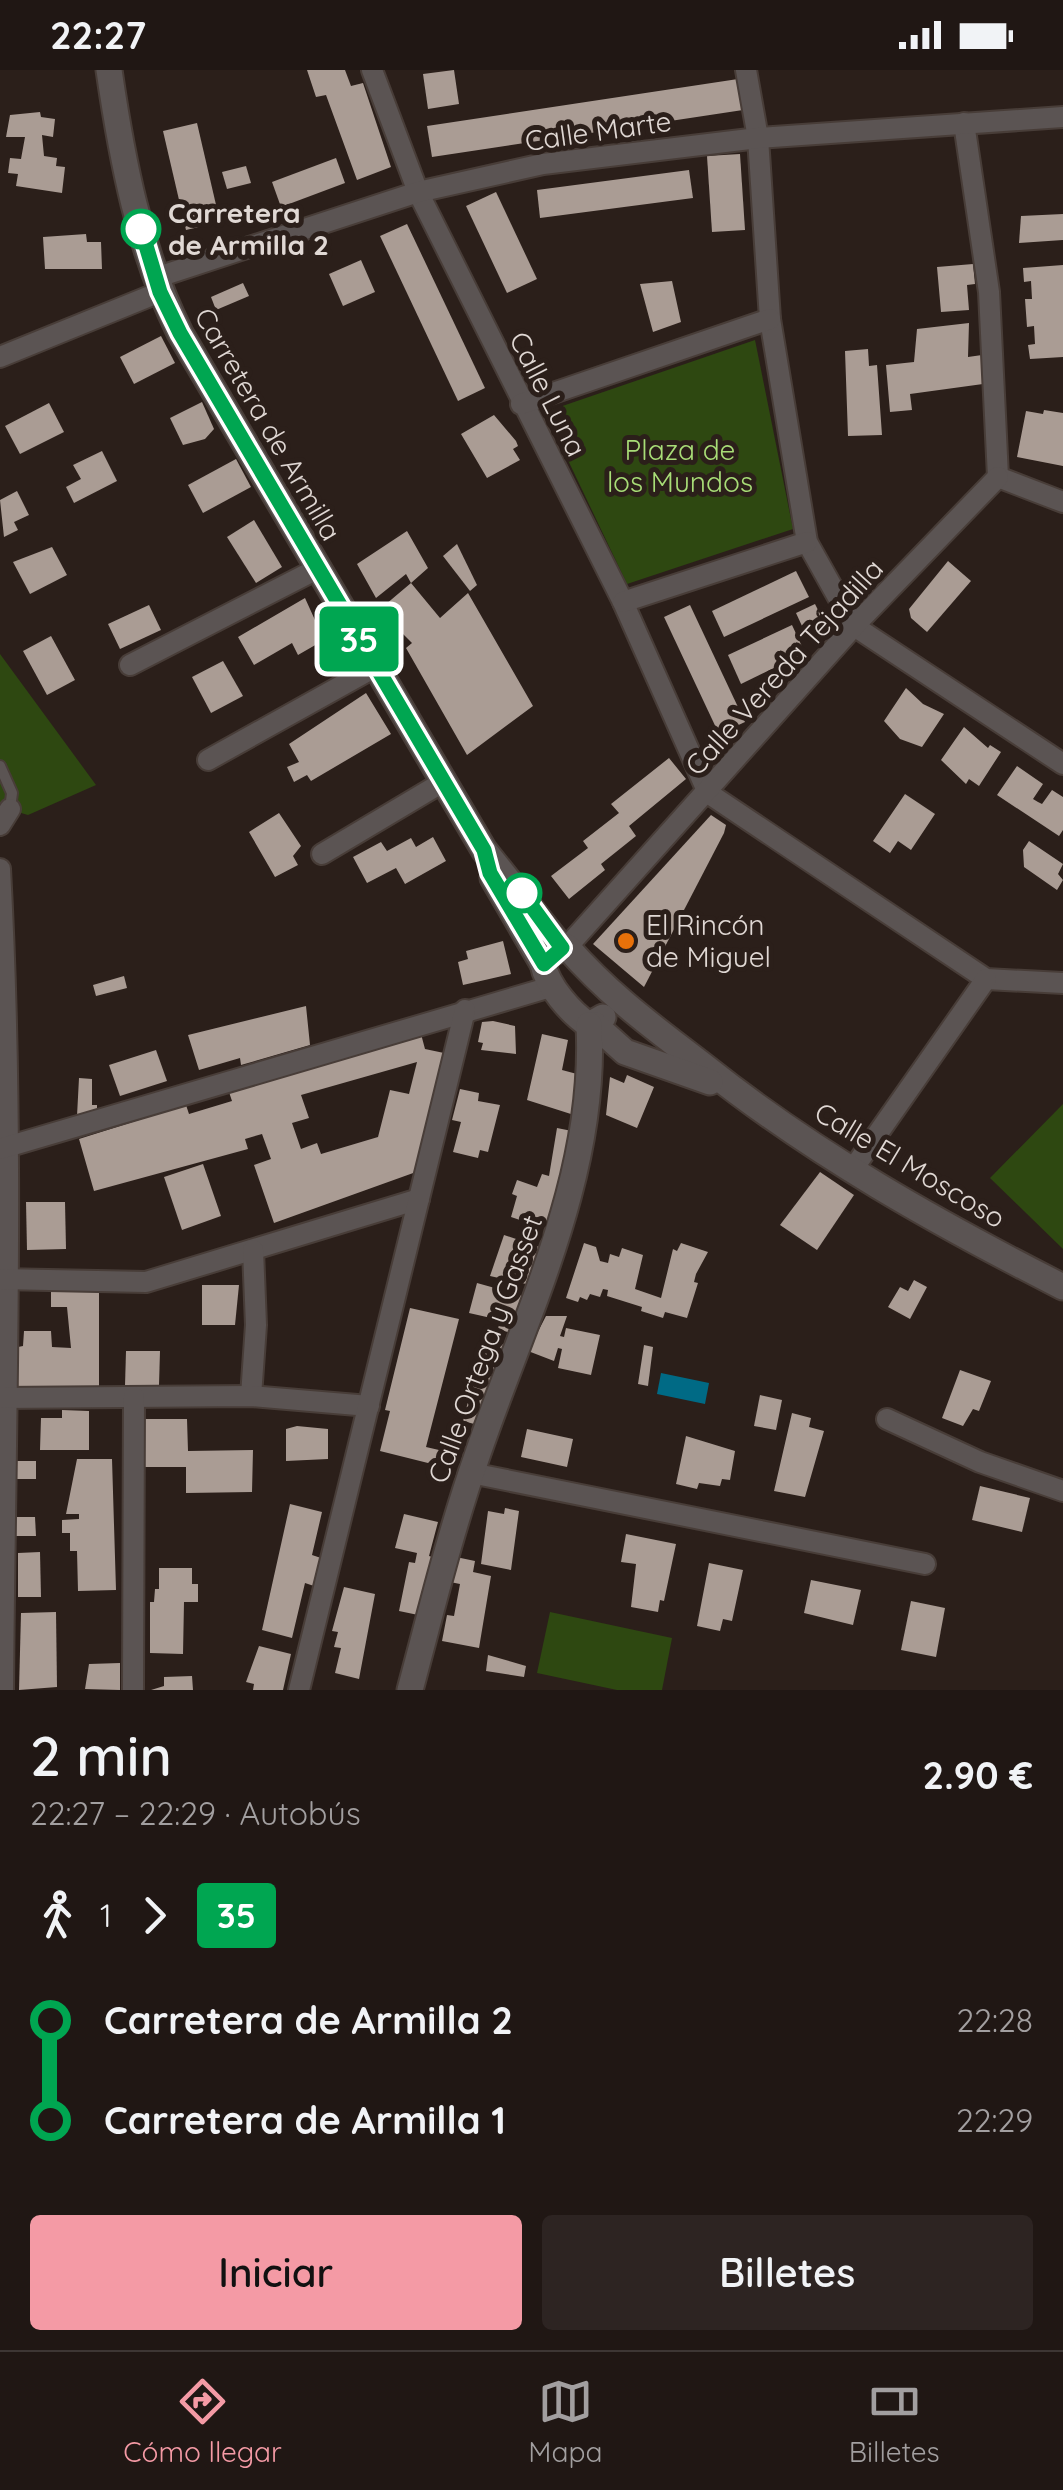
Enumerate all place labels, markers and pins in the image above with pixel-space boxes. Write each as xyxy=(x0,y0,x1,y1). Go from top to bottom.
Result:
place label: Carretera de Armilla 2 xyxy=(168,195,329,262)
marker: Carretera de Armilla 2 xyxy=(122,210,160,248)
unlabelled marker xyxy=(503,874,541,912)
place label: El Rincón de Miguel xyxy=(646,907,771,974)
marker: El Rincón de Miguel xyxy=(615,930,637,952)

